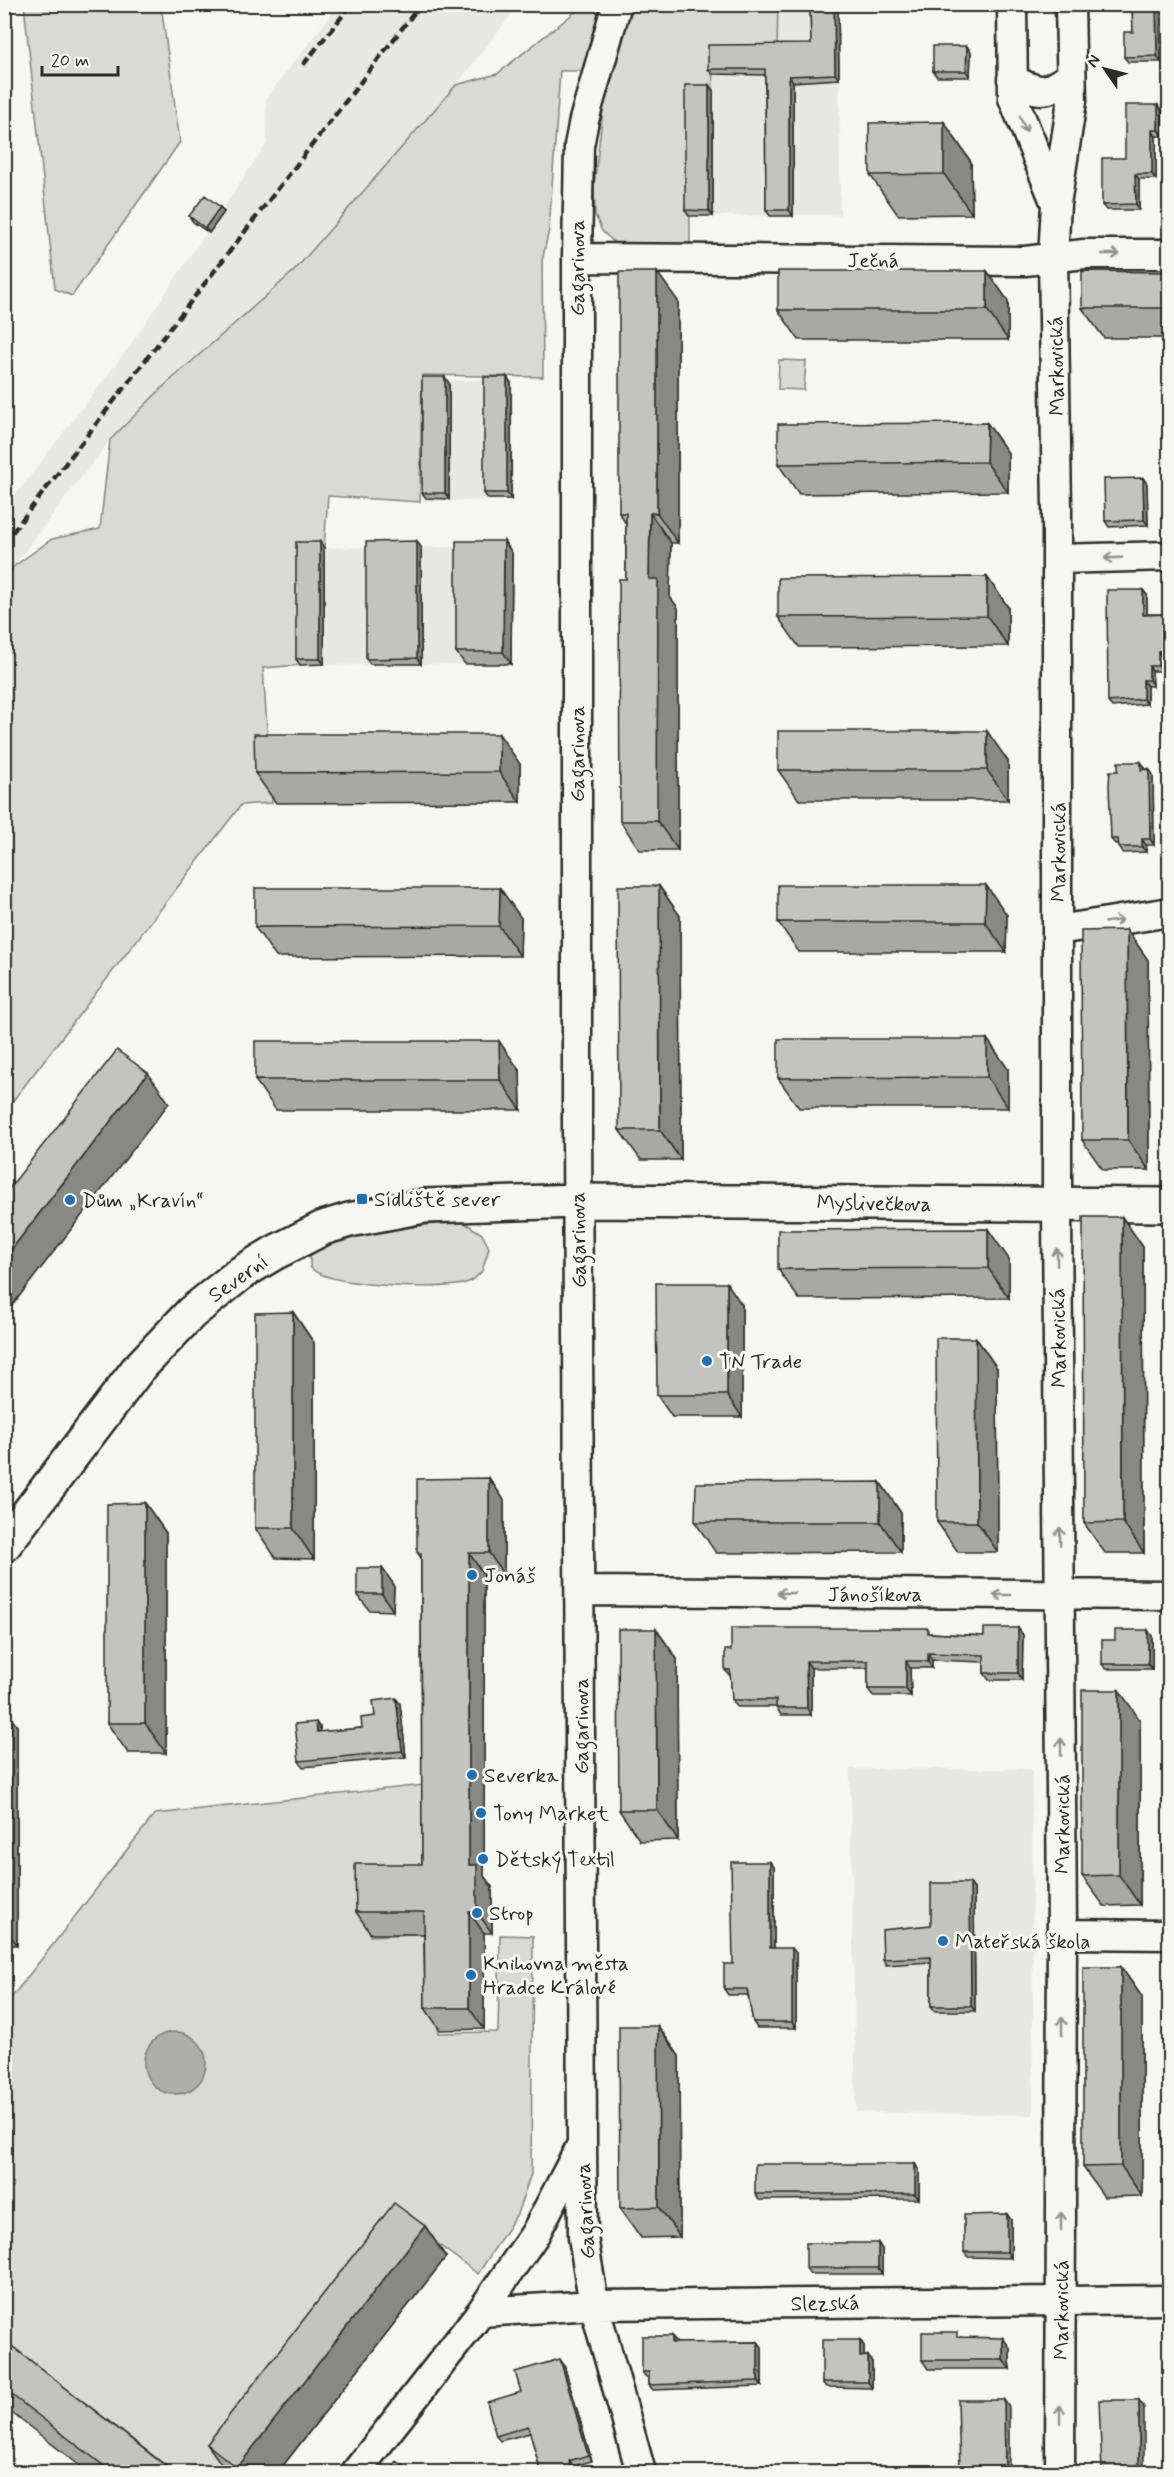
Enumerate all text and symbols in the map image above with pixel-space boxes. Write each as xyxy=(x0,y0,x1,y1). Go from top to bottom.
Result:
scale bar xyxy=(42,39,118,77)
north arrow xyxy=(1075,39,1135,99)
text: 20 m xyxy=(51,49,89,73)
text: N xyxy=(1082,51,1106,72)
one-way arrow xyxy=(1018,114,1029,133)
street label: Gagarinova xyxy=(564,220,594,316)
street label: Ječná xyxy=(847,247,899,275)
one-way arrow xyxy=(1101,248,1121,260)
street label: Markovická xyxy=(1042,316,1072,416)
one-way arrow xyxy=(1104,552,1124,563)
street label: Gagarinova xyxy=(564,706,594,802)
street label: Markovická xyxy=(1045,802,1073,902)
one-way arrow xyxy=(1103,915,1123,926)
place label: Sídliště sever xyxy=(374,1186,500,1214)
place label: Dům „Kravín“ xyxy=(82,1187,204,1215)
street label: Myslivečkova xyxy=(816,1189,932,1219)
marker: Sídliště sever xyxy=(355,1192,369,1206)
street label: Gagarinova xyxy=(564,1192,596,1288)
marker: Dům „Kravín“ xyxy=(63,1193,77,1207)
street label: Severní xyxy=(203,1248,274,1310)
one-way arrow xyxy=(1051,1248,1063,1268)
street label: Markovická xyxy=(1044,1288,1074,1388)
place label: TN Trade xyxy=(719,1348,802,1376)
marker: TN Trade xyxy=(700,1354,714,1368)
one-way arrow xyxy=(1054,1527,1066,1547)
place label: Jonáš xyxy=(484,1562,536,1590)
marker: Jonáš xyxy=(465,1568,479,1582)
street label: Jánošíkova xyxy=(828,1581,922,1609)
one-way arrow xyxy=(776,1587,796,1599)
one-way arrow xyxy=(992,1589,1012,1601)
street label: Gagarinova xyxy=(568,1678,598,1774)
one-way arrow xyxy=(1055,1737,1067,1757)
place label: Severka xyxy=(484,1762,559,1790)
marker: Severka xyxy=(465,1768,479,1782)
street label: Markovická xyxy=(1049,1774,1077,1874)
place label: Tony Market xyxy=(493,1800,610,1828)
marker: Tony Market xyxy=(474,1806,488,1820)
place label: Dětský Textil xyxy=(495,1846,615,1874)
marker: Dětský Textil xyxy=(476,1852,490,1866)
place label: Strop xyxy=(489,1900,534,1928)
marker: Strop xyxy=(470,1906,484,1920)
place label: Mateřská škola xyxy=(955,1928,1091,1956)
marker: Mateřská škola xyxy=(936,1934,950,1948)
place label: Knihovna města Hradce Králové xyxy=(483,1950,629,2002)
marker: Knihovna města Hradce Králové xyxy=(464,1968,478,1982)
one-way arrow xyxy=(1056,2016,1068,2036)
street label: Gagarinova xyxy=(569,2162,604,2260)
one-way arrow xyxy=(1055,2211,1067,2231)
street label: Markovická xyxy=(1048,2260,1076,2360)
street label: Slezská xyxy=(790,2289,860,2319)
one-way arrow xyxy=(1055,2405,1066,2425)

